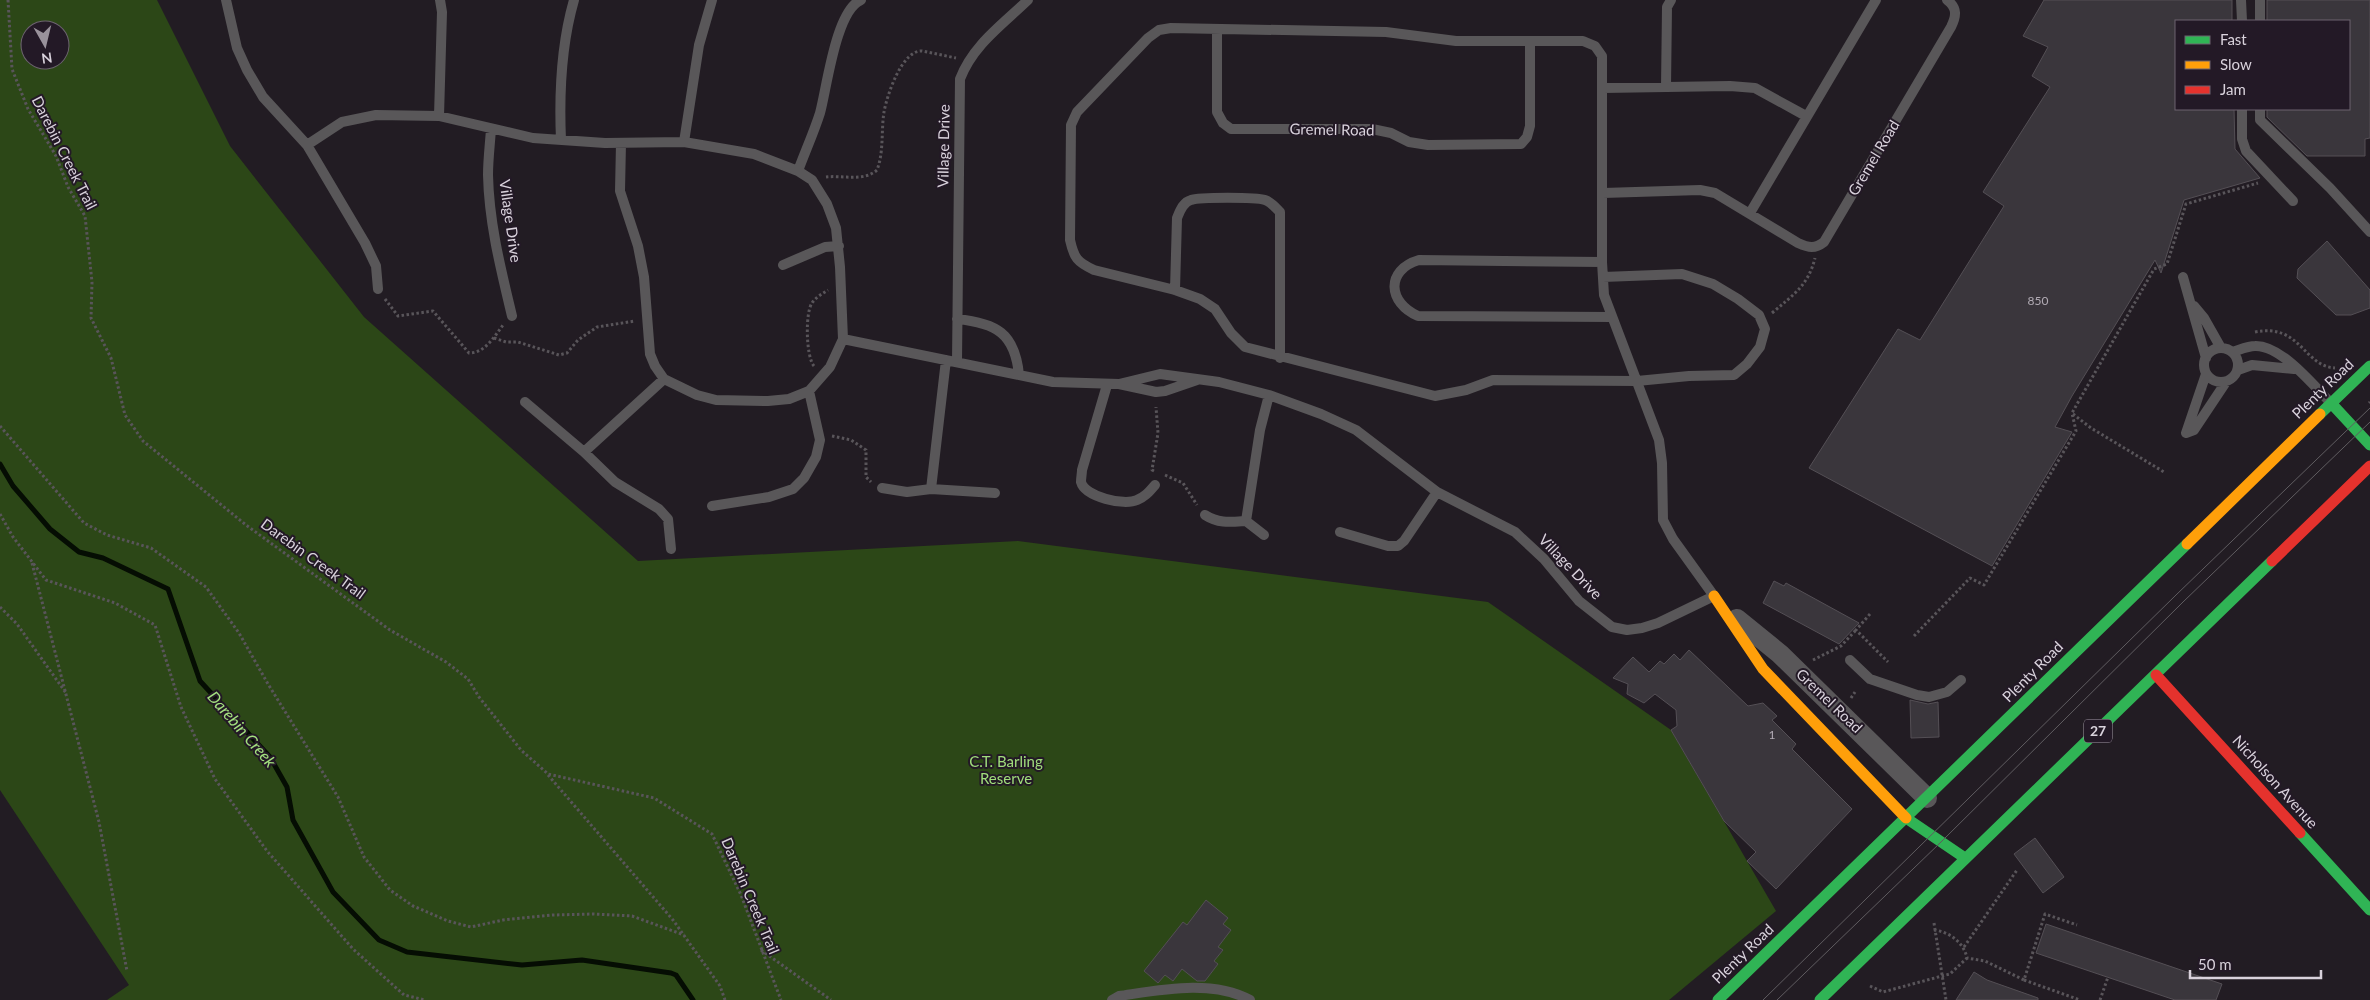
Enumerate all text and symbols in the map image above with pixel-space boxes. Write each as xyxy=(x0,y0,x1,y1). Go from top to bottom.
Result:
north arrow xyxy=(20,20,70,70)
legend xyxy=(2175,20,2350,110)
text: Fast xyxy=(2220,30,2247,48)
text: N xyxy=(40,49,53,68)
text: Slow xyxy=(2220,55,2252,73)
text: Jam xyxy=(2220,80,2246,98)
street label: Darebin Creek Trail xyxy=(28,93,101,212)
street label: Village Drive xyxy=(933,104,953,188)
street label: Gremel Road xyxy=(1844,116,1903,198)
street label: Gremel Road xyxy=(1289,119,1375,139)
street label: Village Drive xyxy=(496,178,526,264)
house number: 850 xyxy=(2028,293,2048,308)
street label: Plenty Road xyxy=(2288,355,2357,422)
street label: Darebin Creek Trail xyxy=(258,514,369,602)
street label: Village Drive xyxy=(1535,530,1606,603)
street label: Plenty Road xyxy=(1998,637,2066,705)
street label: Gremel Road xyxy=(1793,664,1866,736)
water label: Darebin Creek xyxy=(204,687,281,771)
road number: 27 xyxy=(2084,719,2112,742)
house number: 1 xyxy=(1769,727,1776,742)
street label: Nicholson Avenue xyxy=(2229,731,2322,832)
park label: C.T. Barling Reserve xyxy=(969,752,1043,787)
street label: Darebin Creek Trail xyxy=(718,835,784,957)
street label: Plenty Road xyxy=(1708,920,1777,987)
scale bar xyxy=(2190,948,2321,980)
text: 50 m xyxy=(2198,955,2232,973)

